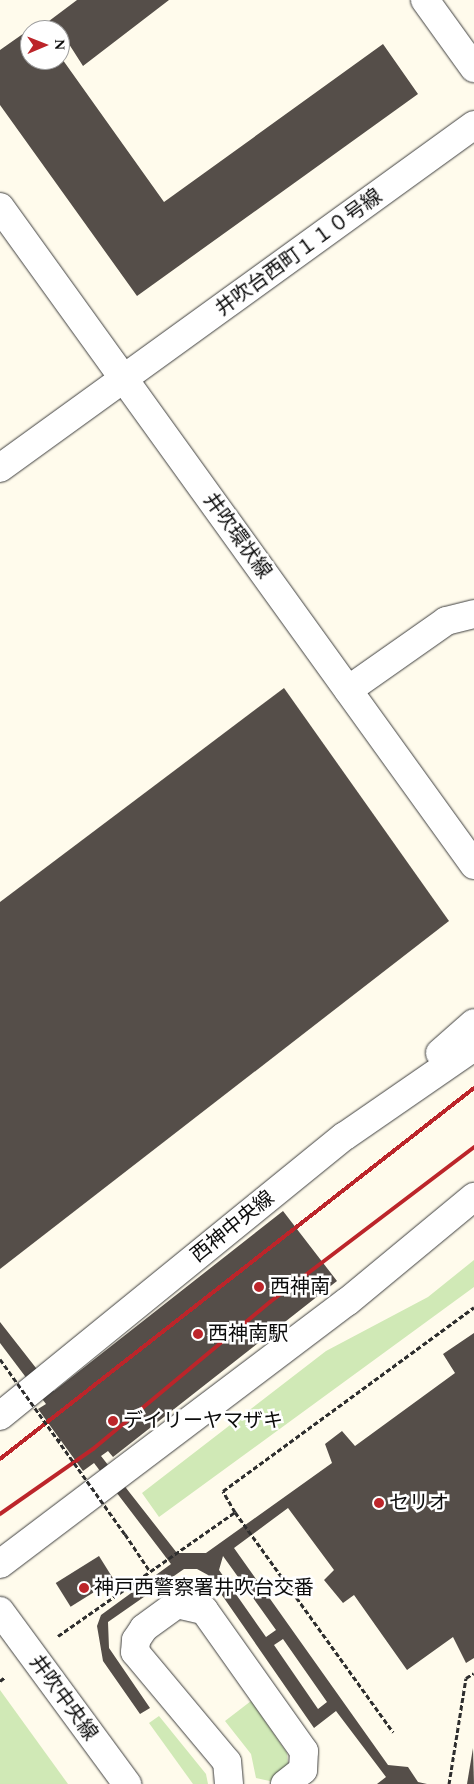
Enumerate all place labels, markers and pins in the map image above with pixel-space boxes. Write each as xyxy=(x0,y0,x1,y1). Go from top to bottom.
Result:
place label: 西神南 xyxy=(270,1275,330,1299)
marker: 西神南 xyxy=(252,1280,266,1294)
place label: 西神南駅 xyxy=(208,1322,288,1346)
marker: 西神南駅 xyxy=(192,1328,204,1340)
place label: デイリーヤマザキ xyxy=(123,1409,283,1433)
marker: デイリーヤマザキ xyxy=(107,1415,119,1427)
place label: セリオ xyxy=(389,1491,449,1515)
marker: セリオ xyxy=(373,1497,385,1509)
place label: 神戸西警察署井吹台交番 xyxy=(94,1576,314,1600)
marker: 神戸西警察署井吹台交番 xyxy=(78,1582,90,1594)

